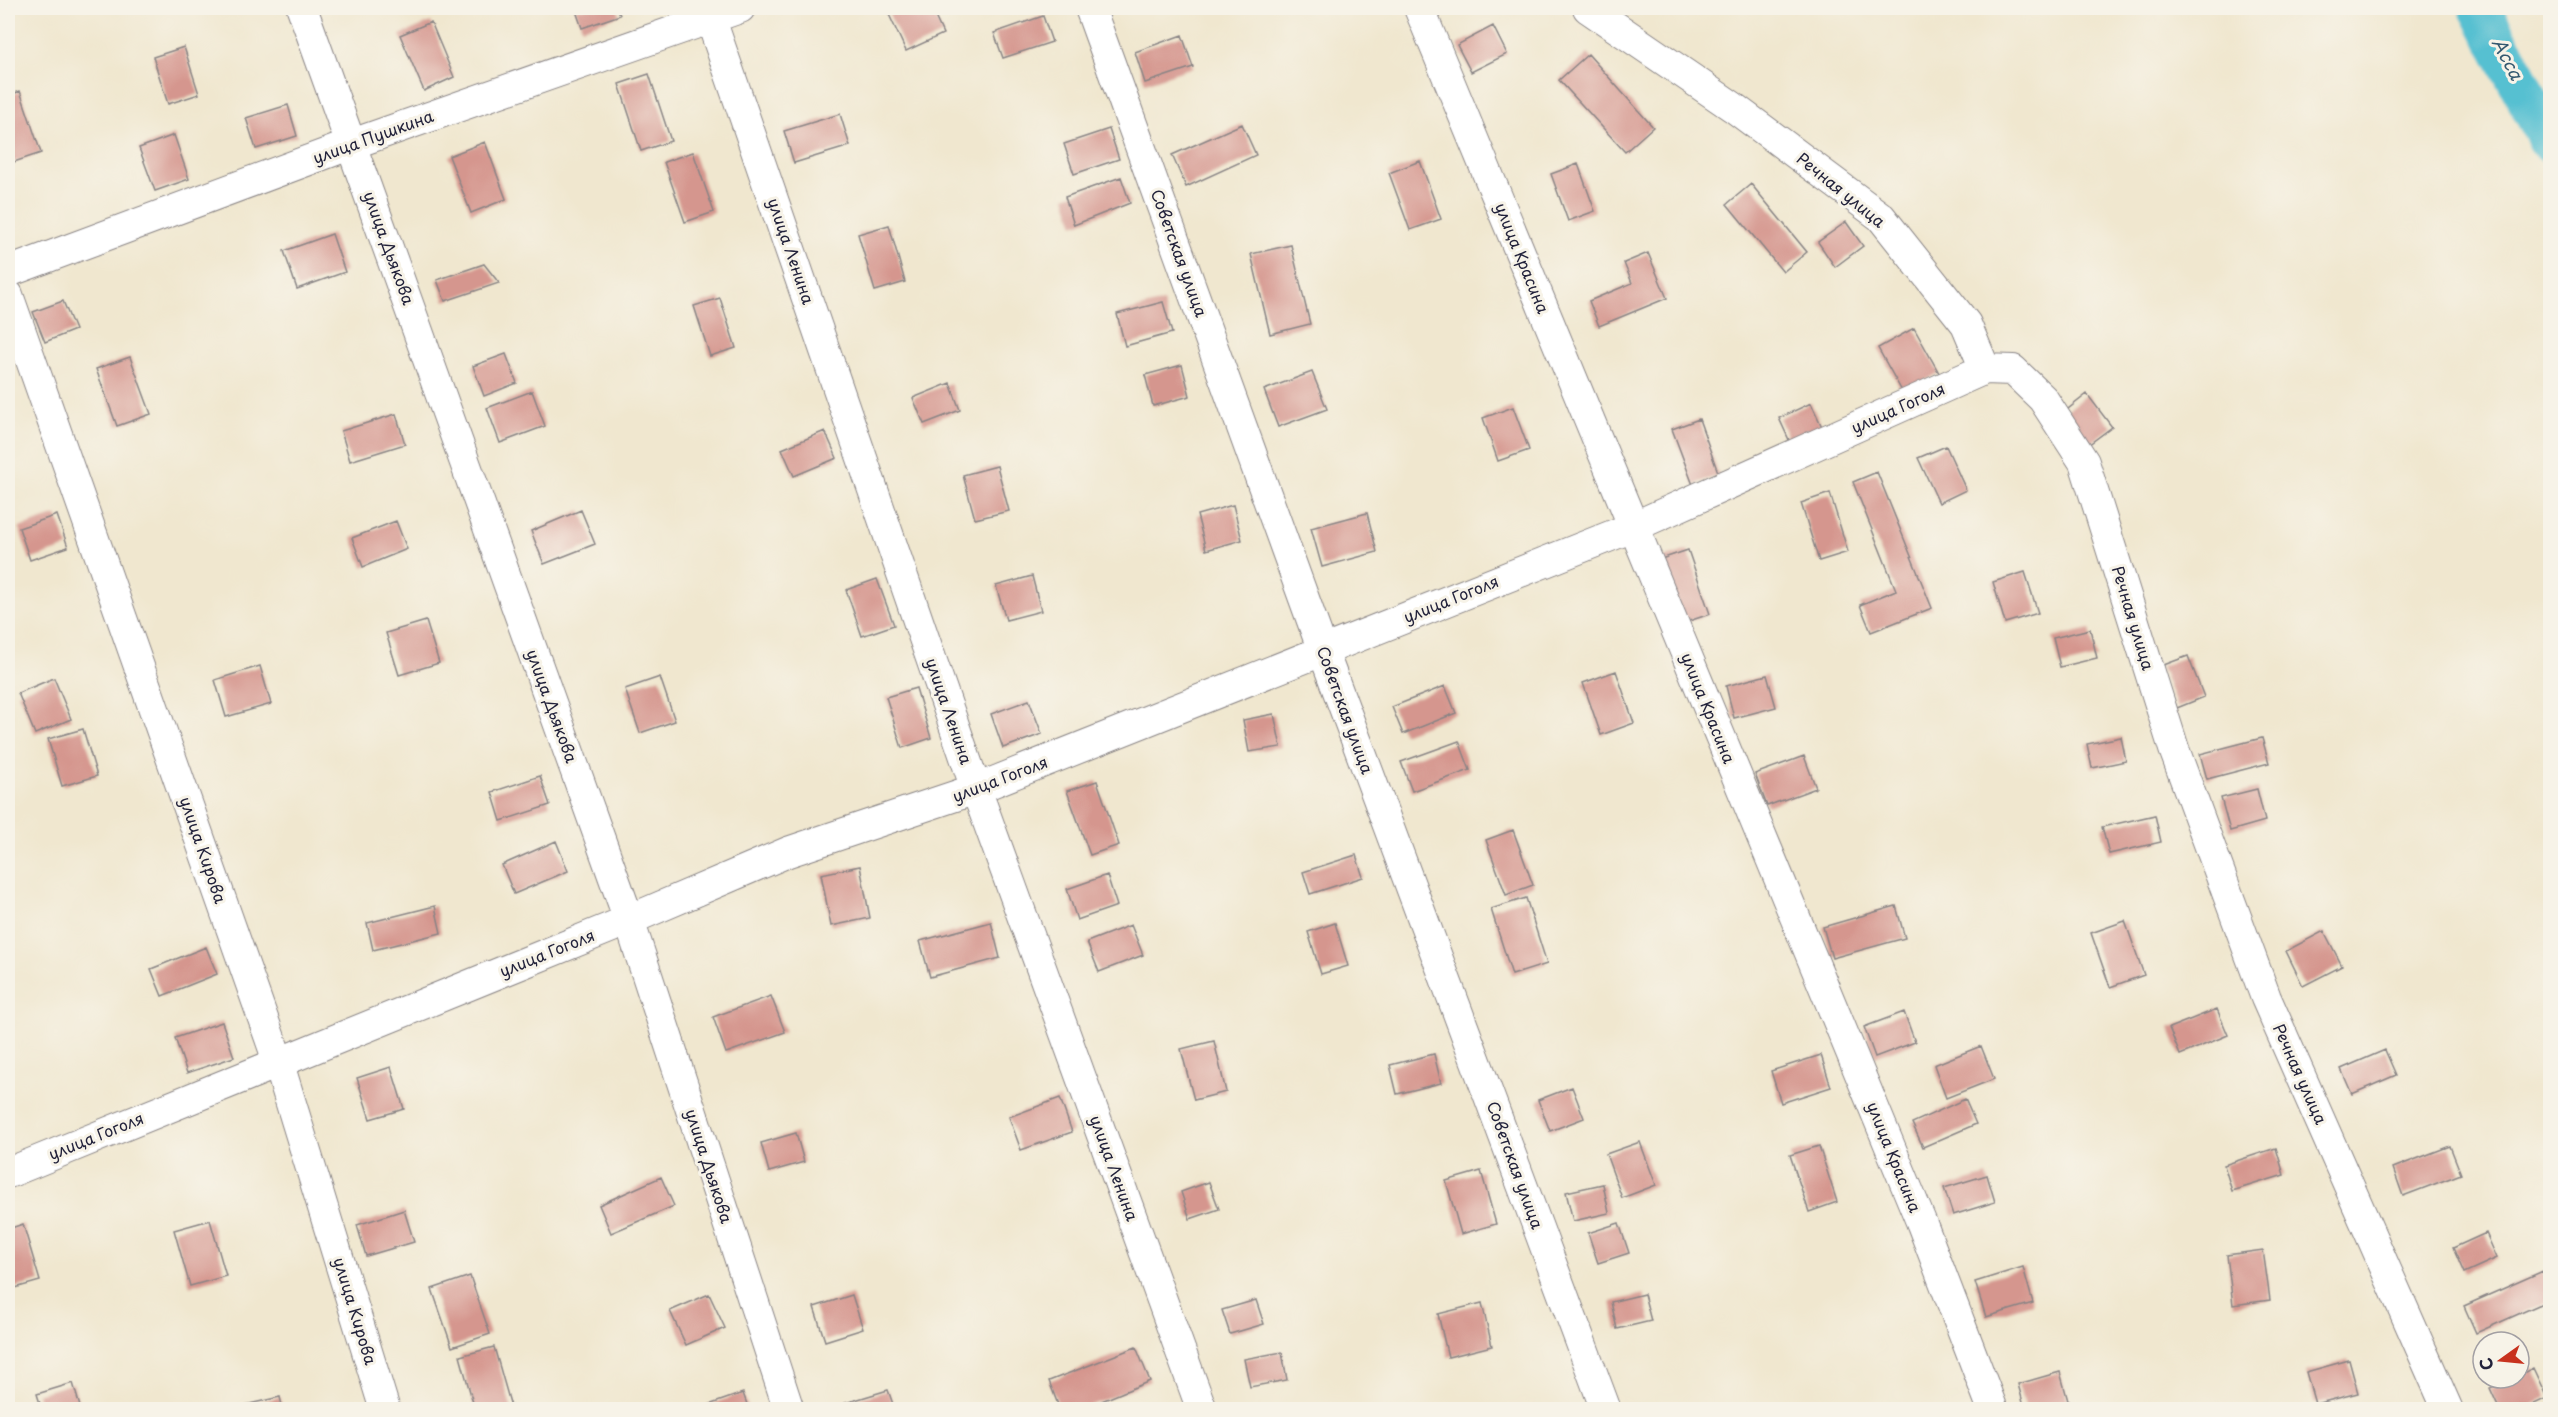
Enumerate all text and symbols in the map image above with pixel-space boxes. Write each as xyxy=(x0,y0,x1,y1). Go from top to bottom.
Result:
water label: Асса xyxy=(2486,32,2531,85)
street label: улица Пушкина xyxy=(309,103,436,169)
street label: Речная улица xyxy=(1792,146,1891,233)
street label: Советская улица xyxy=(1146,185,1214,320)
street label: улица Дьякова xyxy=(358,188,422,308)
street label: улица Ленина xyxy=(763,194,821,307)
street label: улица Красина xyxy=(1490,199,1556,317)
street label: улица Гоголя xyxy=(1847,376,1948,439)
street label: Речная улица xyxy=(2107,563,2161,673)
street label: улица Гоголя xyxy=(1399,568,1502,628)
street label: Советская улица xyxy=(1312,642,1380,777)
street label: улица Дьякова xyxy=(521,646,585,766)
street label: улица Красина xyxy=(1676,649,1742,767)
street label: улица Ленина xyxy=(921,654,979,767)
street label: улица Гоголя xyxy=(948,749,1051,807)
street label: улица Кирова xyxy=(174,793,233,906)
street label: улица Гоголя xyxy=(495,922,598,982)
street label: Речная улица xyxy=(2268,1019,2334,1128)
street label: Советская улица xyxy=(1482,1097,1550,1232)
street label: улица Красина xyxy=(1862,1098,1928,1216)
street label: улица Гоголя xyxy=(44,1105,147,1165)
street label: улица Дьякова xyxy=(680,1105,740,1226)
street label: улица Ленина xyxy=(1085,1111,1145,1224)
street label: улица Кирова xyxy=(328,1254,384,1368)
north arrow xyxy=(2471,1330,2531,1390)
text: С xyxy=(2472,1355,2499,1373)

